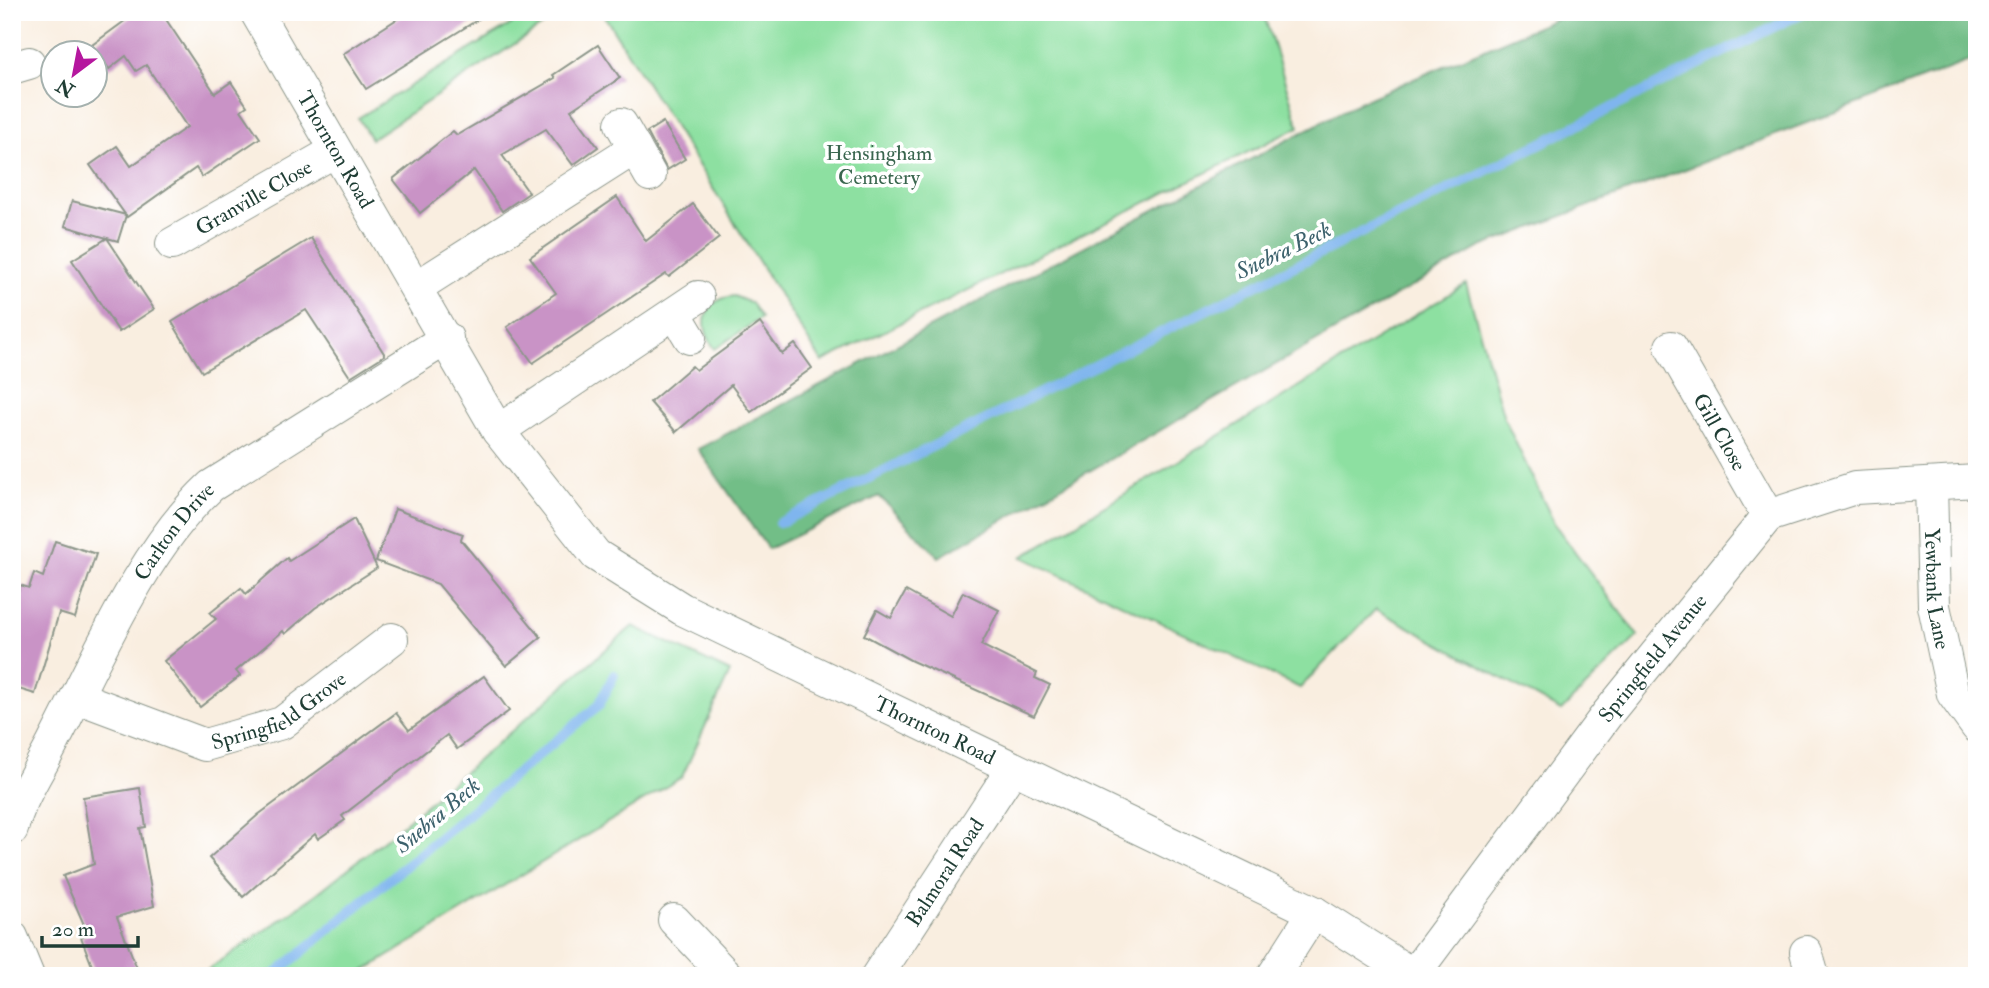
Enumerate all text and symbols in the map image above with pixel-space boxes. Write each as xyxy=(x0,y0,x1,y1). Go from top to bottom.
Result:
north arrow xyxy=(38,38,108,108)
text: N xyxy=(51,72,80,103)
street label: Thornton Road xyxy=(291,86,380,214)
park label: Hensingham Cemetery xyxy=(826,140,932,191)
street label: Granville Close xyxy=(191,154,317,242)
water label: Snebra Beck xyxy=(1230,215,1336,287)
street label: Gill Close xyxy=(1686,389,1752,476)
street label: Carlton Drive xyxy=(128,477,221,586)
street label: Yewbank Lane xyxy=(1918,528,1956,652)
street label: Springfield Avenue xyxy=(1593,588,1713,728)
street label: Springfield Grove xyxy=(208,666,352,756)
street label: Thornton Road xyxy=(870,690,1000,772)
water label: Snebra Beck xyxy=(388,771,486,860)
street label: Balmoral Road xyxy=(900,813,991,932)
scale bar xyxy=(42,904,138,948)
text: 20 m xyxy=(52,916,94,943)

